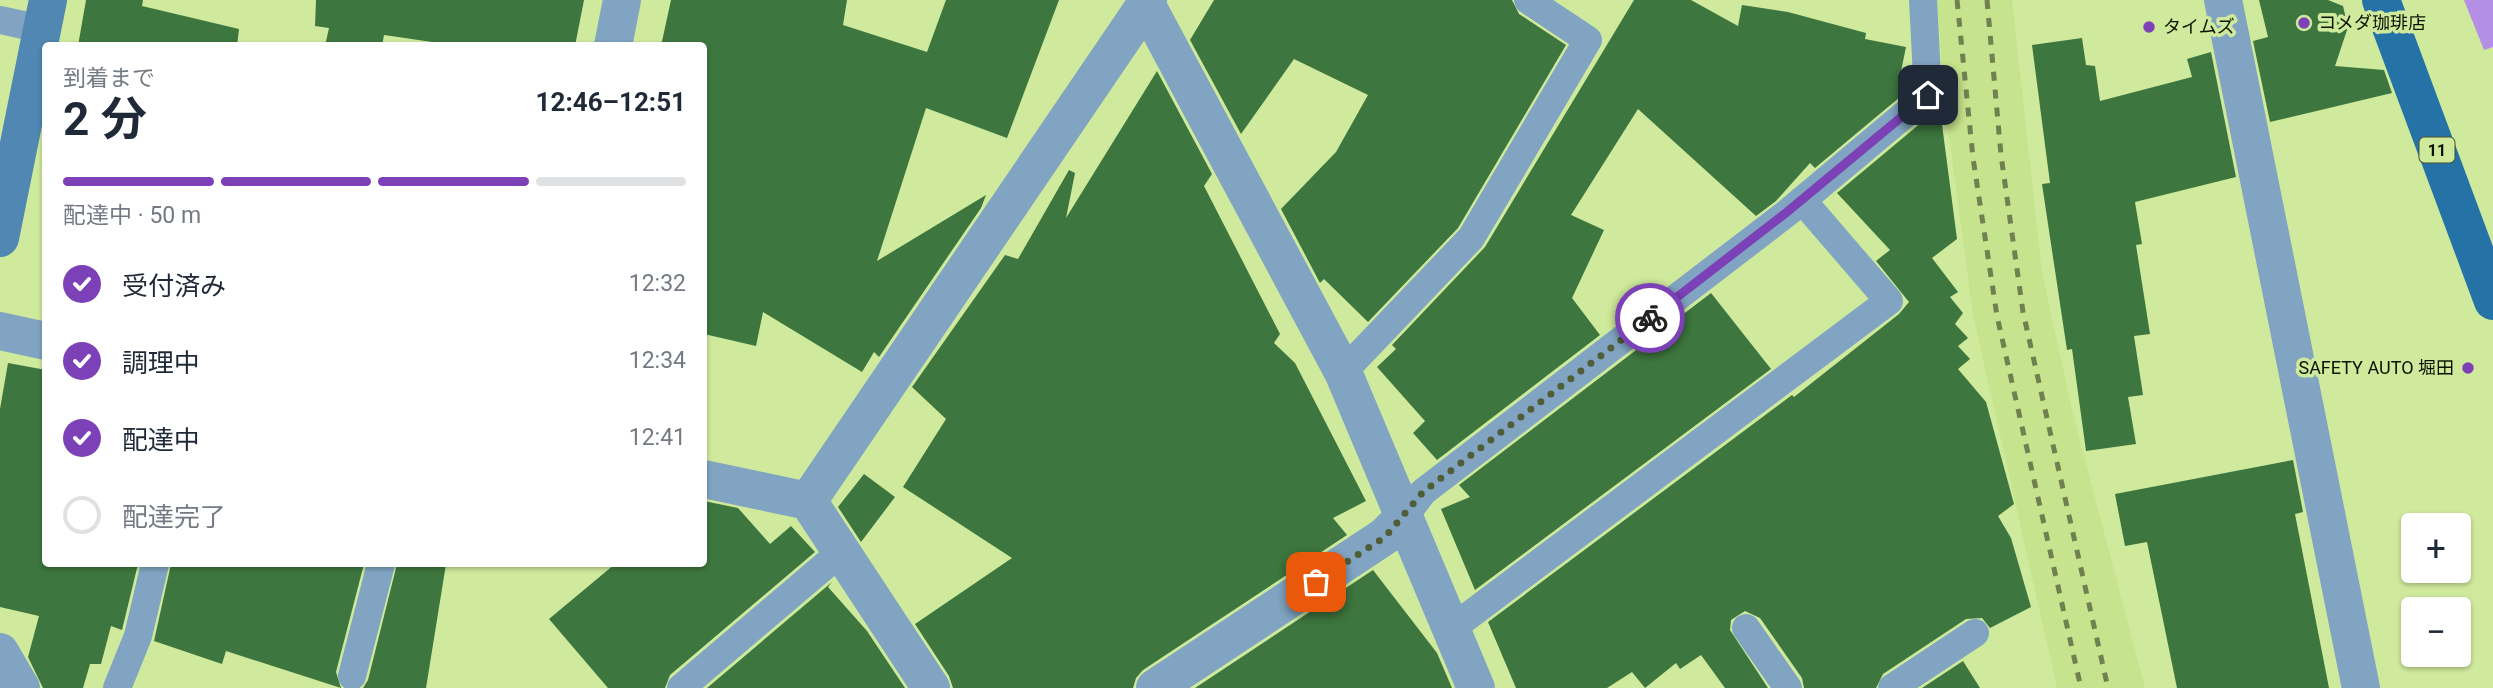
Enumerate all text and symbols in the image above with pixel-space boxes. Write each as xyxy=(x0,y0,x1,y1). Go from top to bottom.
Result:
place label: コメダ珈琲店 xyxy=(2318,12,2426,33)
marker: コメダ珈琲店 xyxy=(2296,15,2312,31)
place label: タイムズ xyxy=(2163,16,2235,37)
marker: タイムズ xyxy=(2141,19,2157,35)
text: 到着まで xyxy=(63,65,155,92)
pin xyxy=(1898,65,1958,125)
icon: home xyxy=(1909,76,1947,114)
text: 12:46–12:51 xyxy=(536,87,686,117)
text: 2 分 xyxy=(63,92,147,146)
road number: 11 xyxy=(2420,138,2454,162)
text: 配達中 · 50 m xyxy=(63,202,201,229)
icon: check xyxy=(63,265,101,303)
text: 12:32 xyxy=(629,270,686,297)
text: 受付済み xyxy=(122,271,226,301)
courier xyxy=(1615,283,1685,353)
icon: bike xyxy=(1631,299,1669,337)
icon: check xyxy=(63,342,101,380)
text: 12:34 xyxy=(629,347,686,374)
text: 調理中 xyxy=(122,348,200,378)
place label: SAFETY AUTO 堀田 xyxy=(2298,357,2454,378)
marker: SAFETY AUTO 堀田 xyxy=(2460,360,2476,376)
icon: check xyxy=(63,419,101,457)
text: 12:41 xyxy=(629,424,686,451)
text: 配達中 xyxy=(122,425,200,455)
text: 配達完了 xyxy=(122,502,226,532)
map controls xyxy=(2401,513,2471,667)
button: + xyxy=(2401,513,2471,583)
pin xyxy=(1286,552,1346,612)
icon: bag xyxy=(1297,563,1335,601)
button: − xyxy=(2401,597,2471,667)

